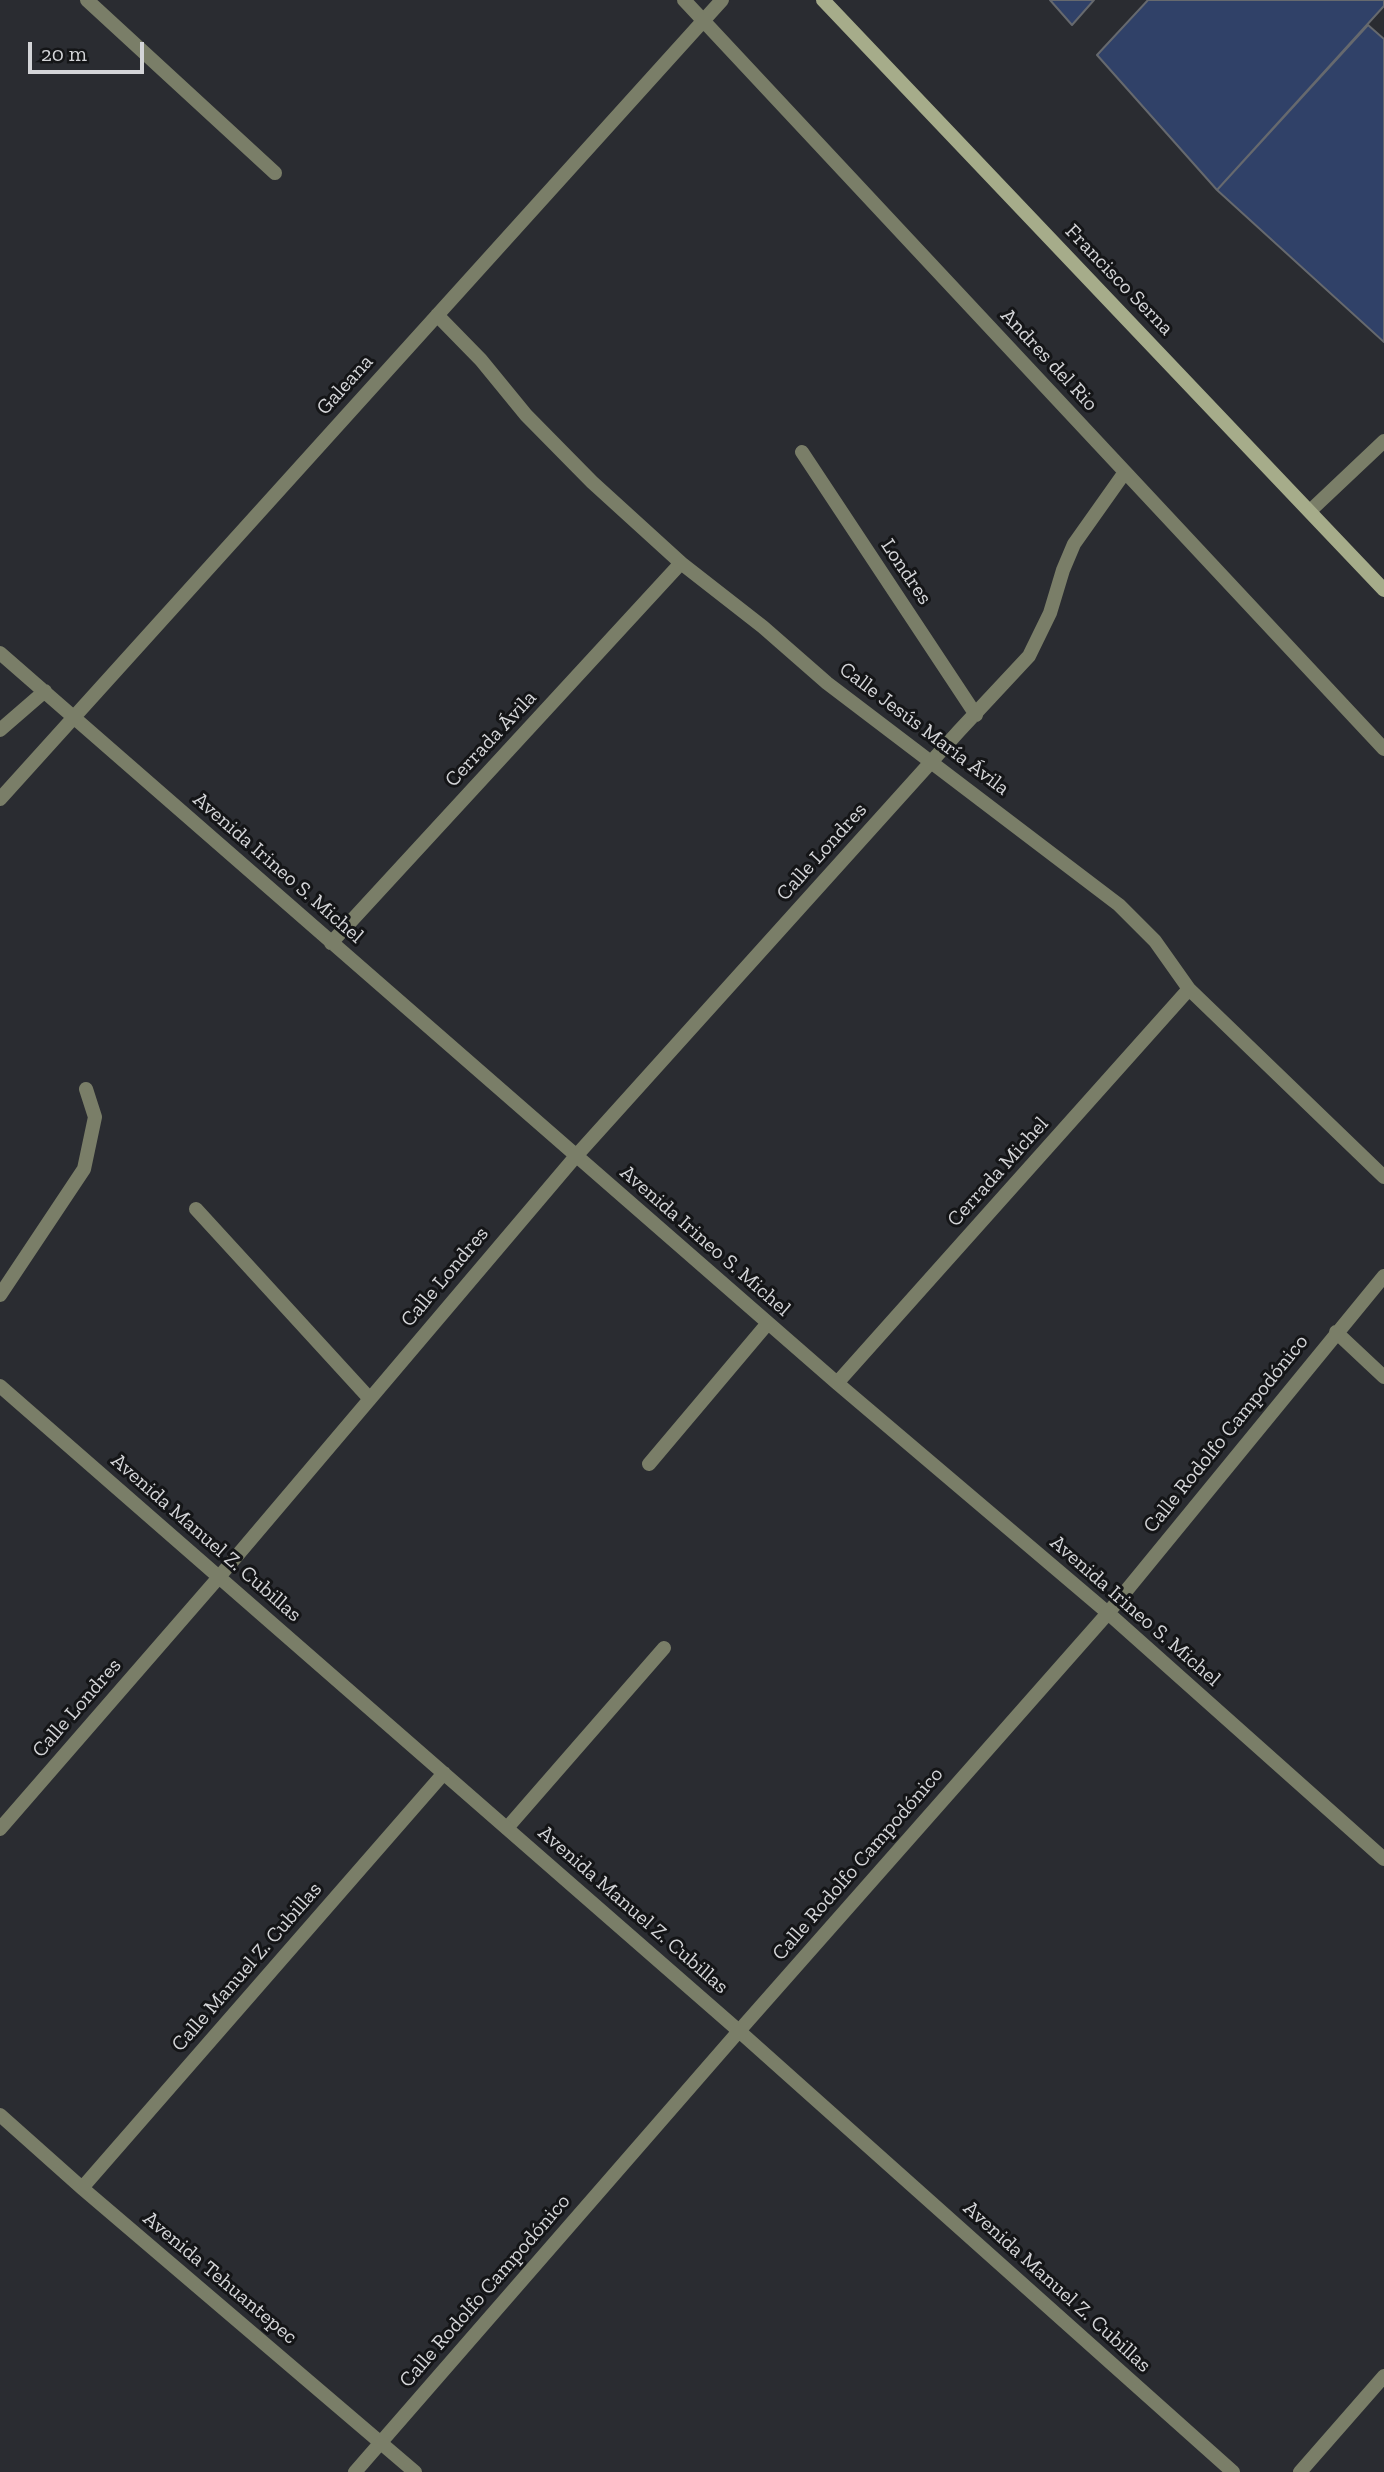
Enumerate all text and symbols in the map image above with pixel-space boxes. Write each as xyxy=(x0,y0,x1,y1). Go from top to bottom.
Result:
scale bar xyxy=(32,28,147,72)
text: 20 m xyxy=(41,41,87,66)
street label: Francisco Serna xyxy=(1060,219,1178,341)
street label: Andres del Rio xyxy=(995,303,1103,417)
street label: Galeana xyxy=(311,350,379,420)
street label: Londres xyxy=(875,534,937,610)
street label: Calle Jesús María Ávila xyxy=(834,657,1014,801)
street label: Cerrada Ávila xyxy=(440,686,542,792)
street label: Avenida Irineo S. Michel xyxy=(188,787,368,949)
street label: Calle Londres xyxy=(771,798,873,906)
street label: Cerrada Michel xyxy=(942,1112,1054,1232)
street label: Avenida Irineo S. Michel xyxy=(615,1160,795,1322)
street label: Calle Londres xyxy=(396,1222,494,1332)
street label: Calle Rodolfo Campodónico xyxy=(1138,1330,1314,1538)
street label: Avenida Manuel Z. Cubillas xyxy=(106,1448,306,1628)
street label: Avenida Irineo S. Michel xyxy=(1045,1530,1225,1692)
street label: Calle Londres xyxy=(27,1653,127,1763)
street label: Calle Rodolfo Campodónico xyxy=(767,1762,949,1966)
street label: Avenida Manuel Z. Cubillas xyxy=(533,1820,733,2000)
street label: Calle Manuel Z. Cubillas xyxy=(167,1877,327,2057)
street label: Calle Rodolfo Campodónico xyxy=(394,2189,576,2393)
street label: Avenida Manuel Z. Cubillas xyxy=(958,2196,1156,2378)
street label: Avenida Tehuantepec xyxy=(138,2206,302,2350)

